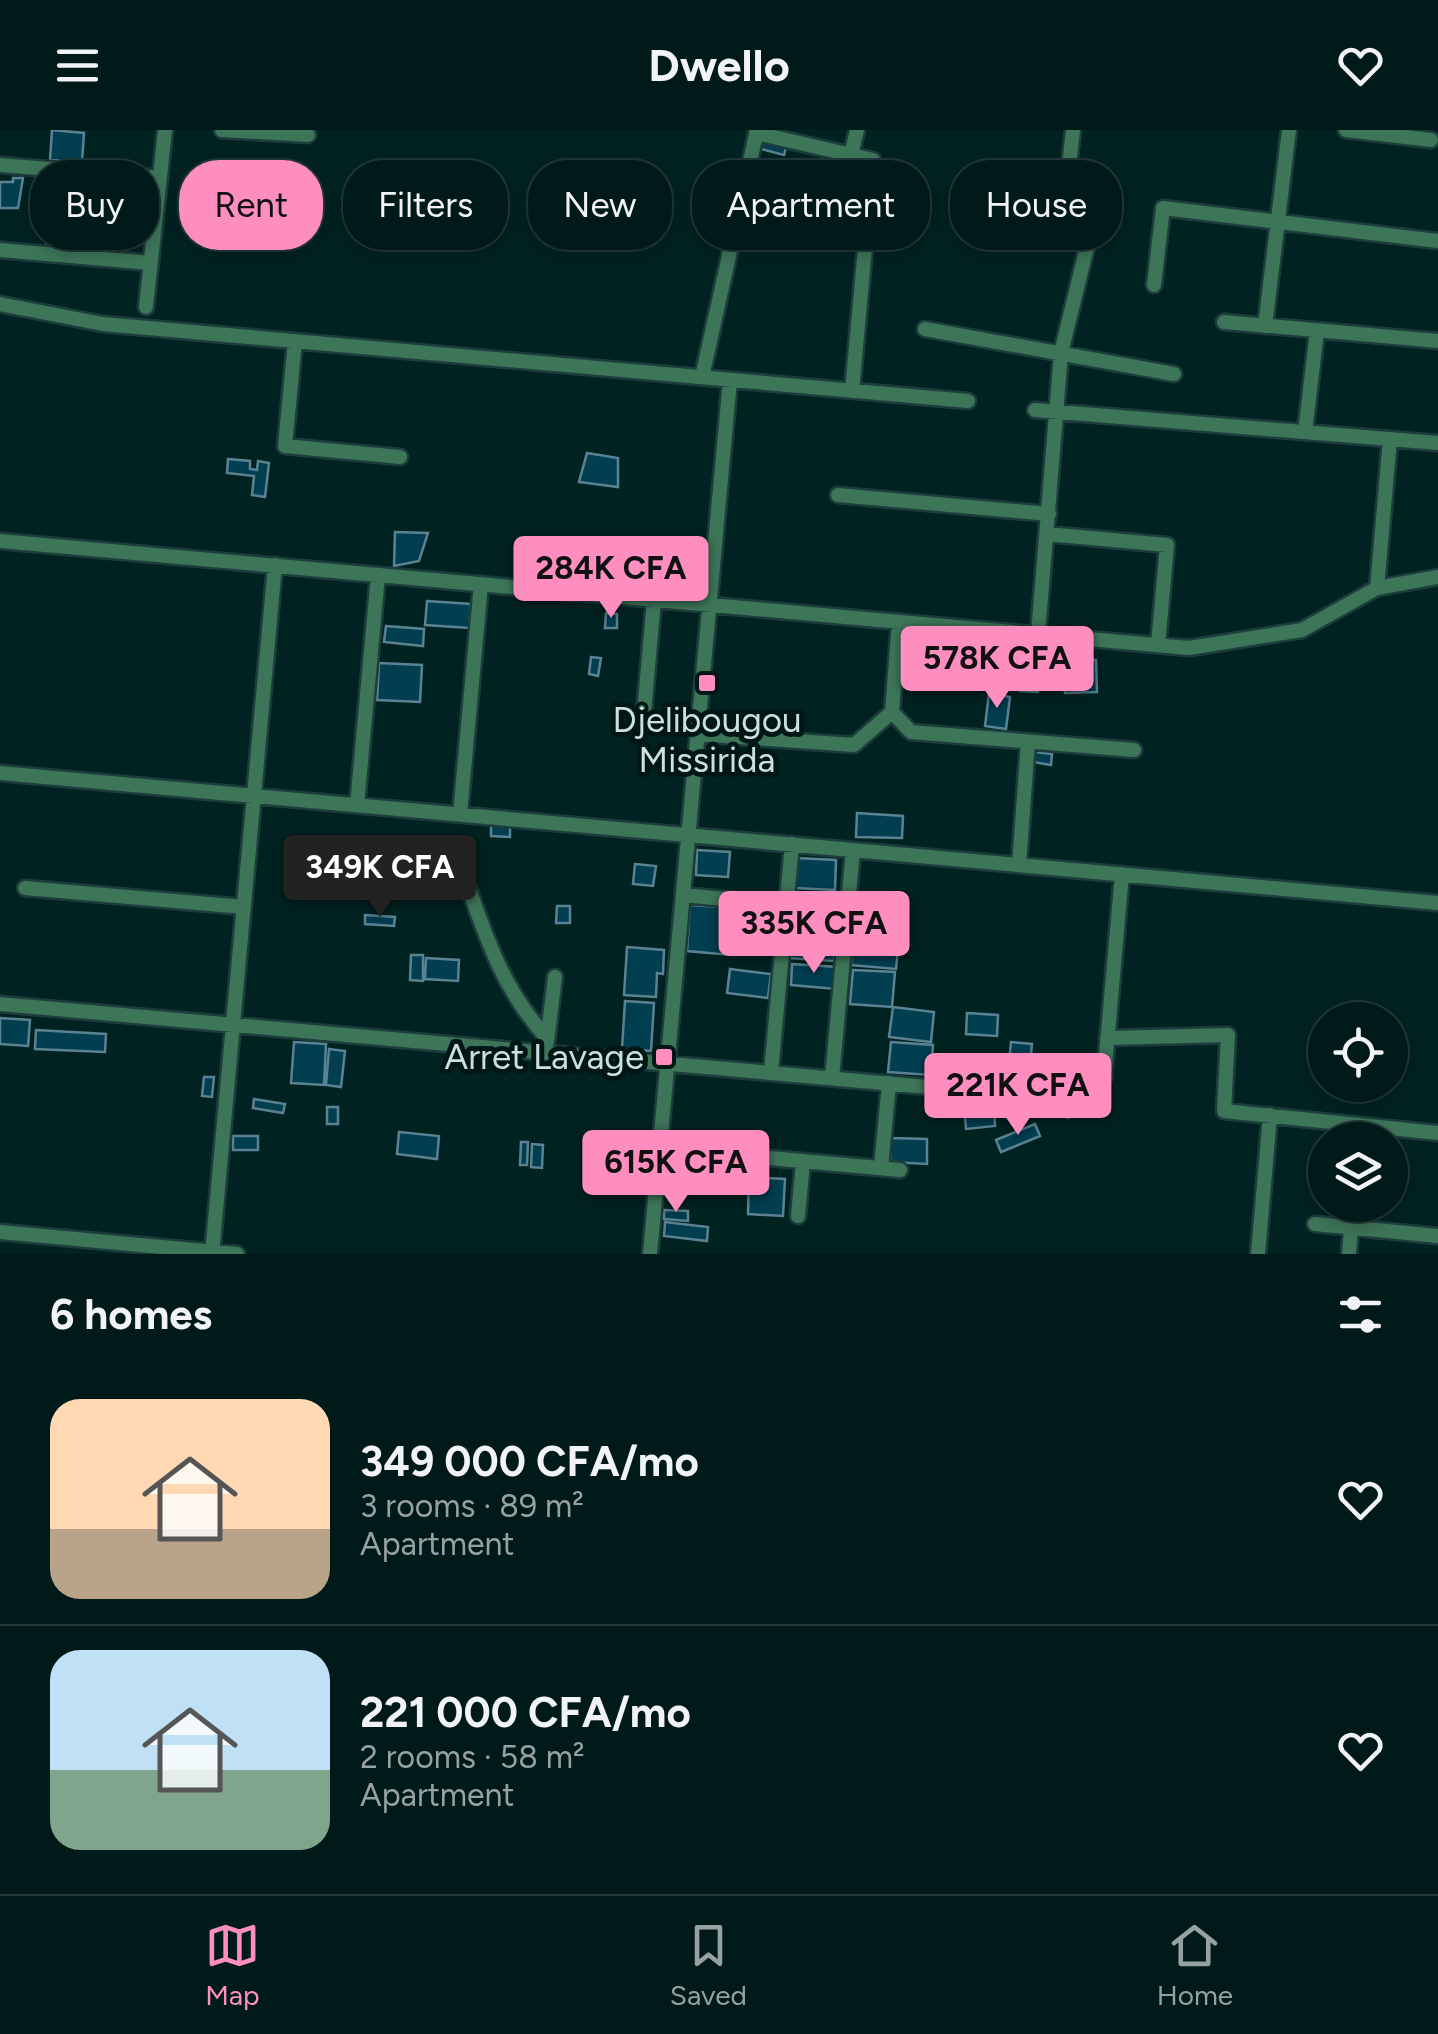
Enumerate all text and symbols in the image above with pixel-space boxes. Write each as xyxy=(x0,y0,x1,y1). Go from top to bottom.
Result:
icon: menu xyxy=(50,38,105,93)
text: Dwello xyxy=(648,38,790,92)
icon: heart xyxy=(1333,38,1388,93)
chip: Buy xyxy=(30,160,159,250)
chip: Rent xyxy=(179,160,323,250)
chip: Filters xyxy=(343,160,508,250)
chip: New xyxy=(528,160,672,250)
chip: Apartment xyxy=(692,160,930,250)
chip: House xyxy=(950,160,1122,250)
pin: 284K CFA xyxy=(508,536,714,621)
text: 284K CFA xyxy=(535,549,687,587)
pin: 578K CFA xyxy=(894,626,1100,711)
text: 578K CFA xyxy=(923,639,1071,677)
marker: Djelibougou Missirida xyxy=(696,672,718,694)
place label: Djelibougou Missirida xyxy=(612,699,802,781)
pin: 349K CFA xyxy=(277,835,483,920)
text: 349K CFA xyxy=(305,848,455,886)
pin: 335K CFA xyxy=(711,891,917,976)
text: 335K CFA xyxy=(741,904,887,942)
map controls xyxy=(1308,1002,1408,1222)
button: locate xyxy=(1308,1002,1408,1102)
place label: Arret Lavage xyxy=(445,1036,644,1078)
marker: Arret Lavage xyxy=(653,1046,675,1068)
pin: 221K CFA xyxy=(915,1053,1121,1138)
text: 221K CFA xyxy=(946,1066,1090,1104)
button: layers xyxy=(1308,1122,1408,1222)
pin: 615K CFA xyxy=(573,1130,779,1215)
text: 615K CFA xyxy=(604,1143,748,1181)
icon: filters xyxy=(1333,1287,1388,1342)
text: 6 homes xyxy=(50,1289,212,1340)
text: 349 000 CFA/mo xyxy=(360,1436,699,1487)
icon: home xyxy=(130,1439,250,1559)
icon: heart xyxy=(1333,1472,1388,1527)
text: 3 rooms · 89 m² xyxy=(360,1487,584,1525)
text: Apartment xyxy=(360,1525,514,1563)
text: 221 000 CFA/mo xyxy=(360,1687,691,1738)
icon: home xyxy=(130,1690,250,1810)
icon: heart xyxy=(1333,1723,1388,1778)
text: 2 rooms · 58 m² xyxy=(360,1738,585,1776)
text: Apartment xyxy=(360,1776,514,1814)
tab: Map xyxy=(205,1918,260,2012)
tab: Saved xyxy=(670,1918,747,2012)
tab: Home xyxy=(1157,1918,1233,2012)

